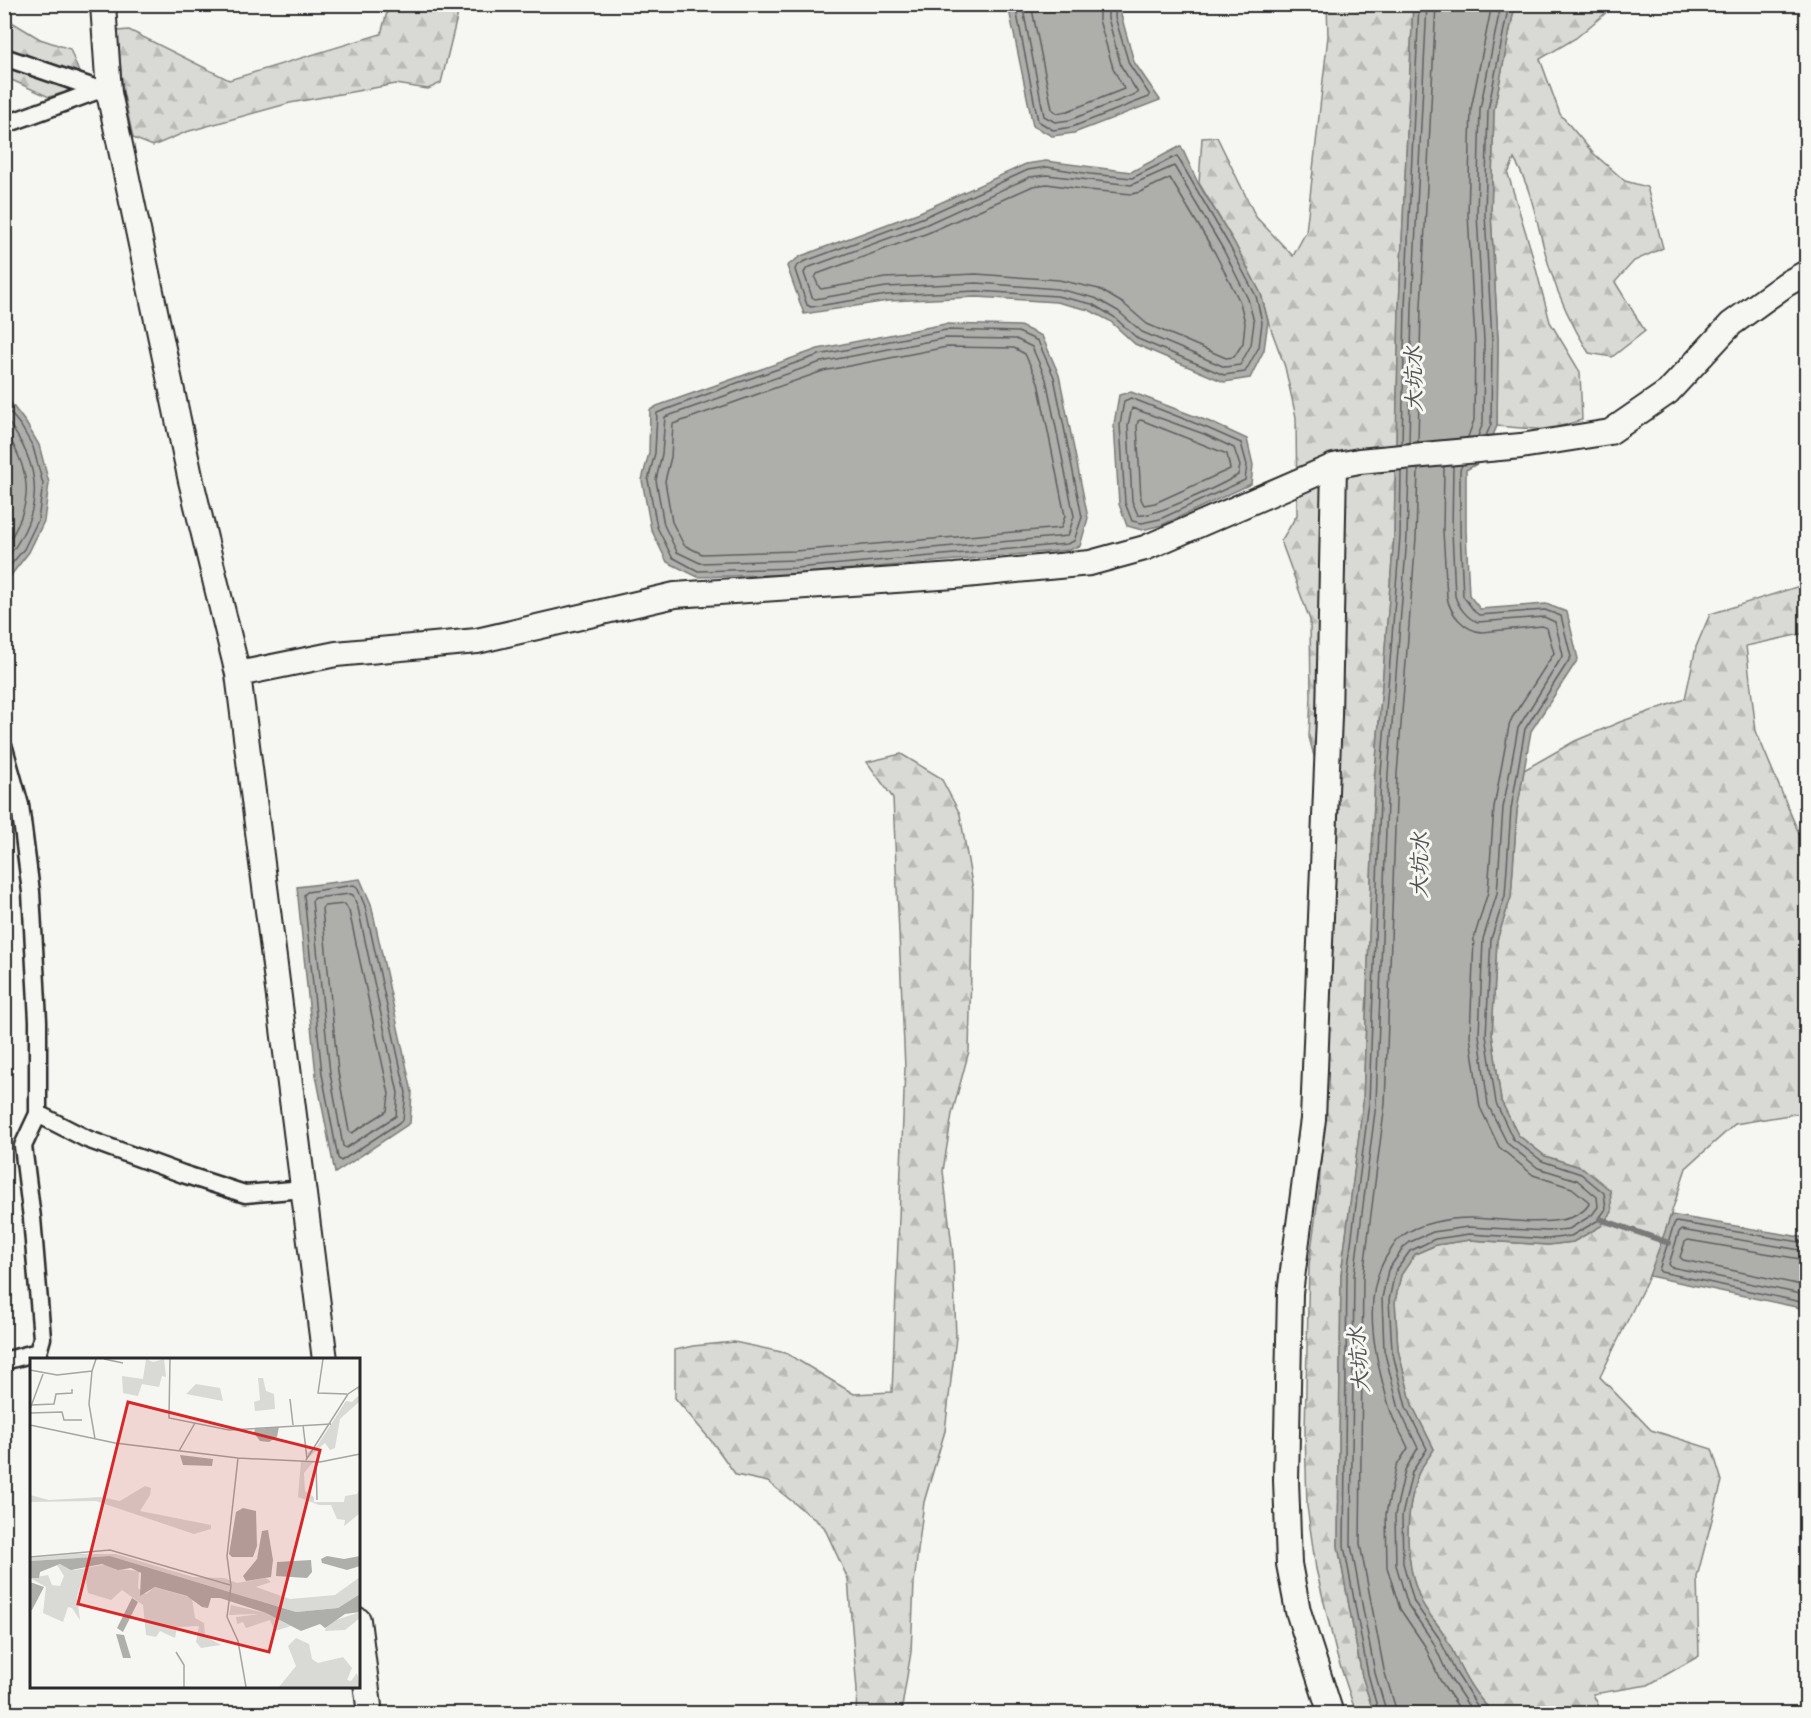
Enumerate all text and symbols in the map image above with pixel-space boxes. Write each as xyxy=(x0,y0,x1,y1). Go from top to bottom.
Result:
water label: 大坑水 xyxy=(1393,345,1434,412)
water label: 大坑水 xyxy=(1399,831,1440,898)
water label: 大坑水 xyxy=(1336,1324,1381,1395)
inset map xyxy=(30,1358,360,1688)

